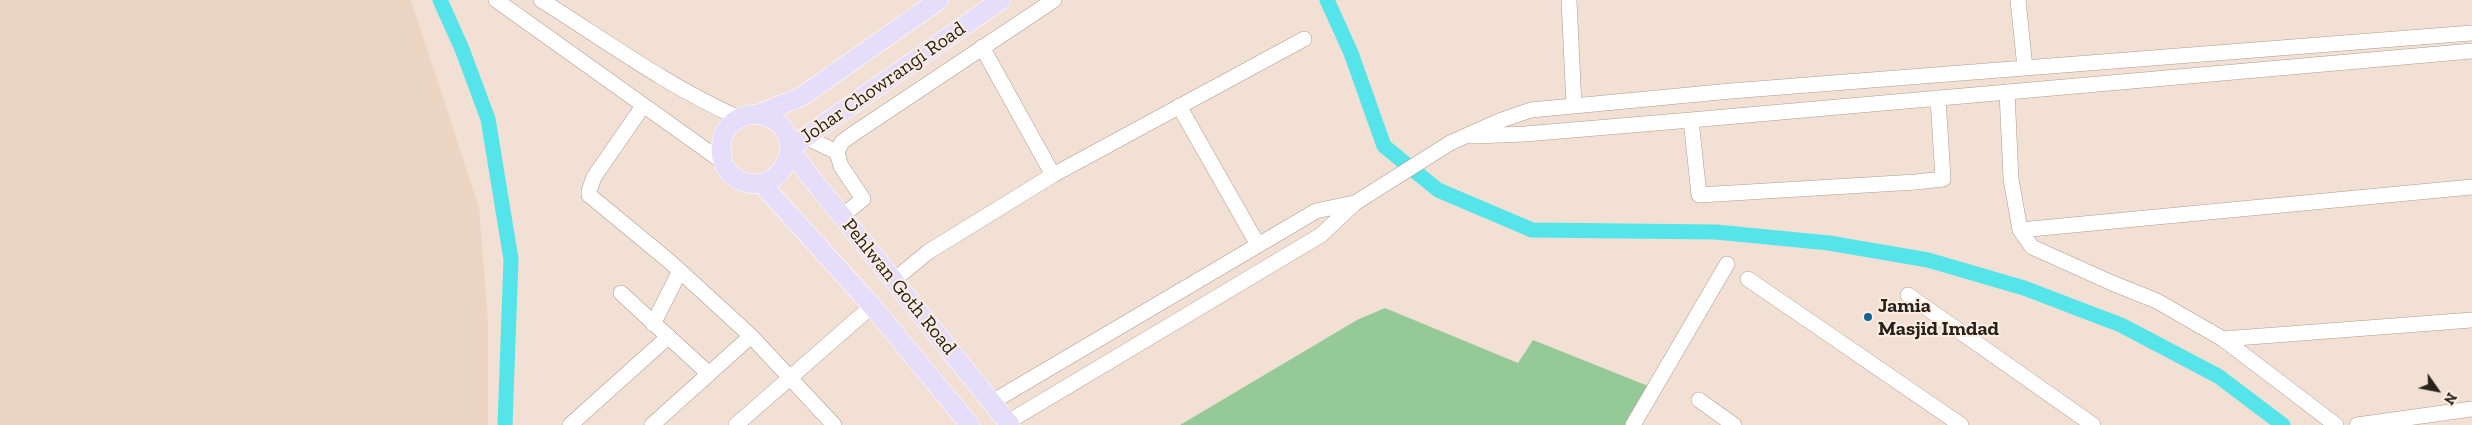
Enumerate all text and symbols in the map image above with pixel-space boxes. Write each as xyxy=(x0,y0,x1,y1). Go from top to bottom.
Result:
street label: Johar Chowrangi Road xyxy=(796,17,970,149)
street label: Pehlwan Goth Road xyxy=(837,214,961,360)
place label: Jamia Masjid Imdad xyxy=(1878,294,1999,341)
marker: Jamia Masjid Imdad xyxy=(1862,311,1874,323)
north arrow xyxy=(2412,365,2462,415)
text: N xyxy=(2440,389,2460,408)

